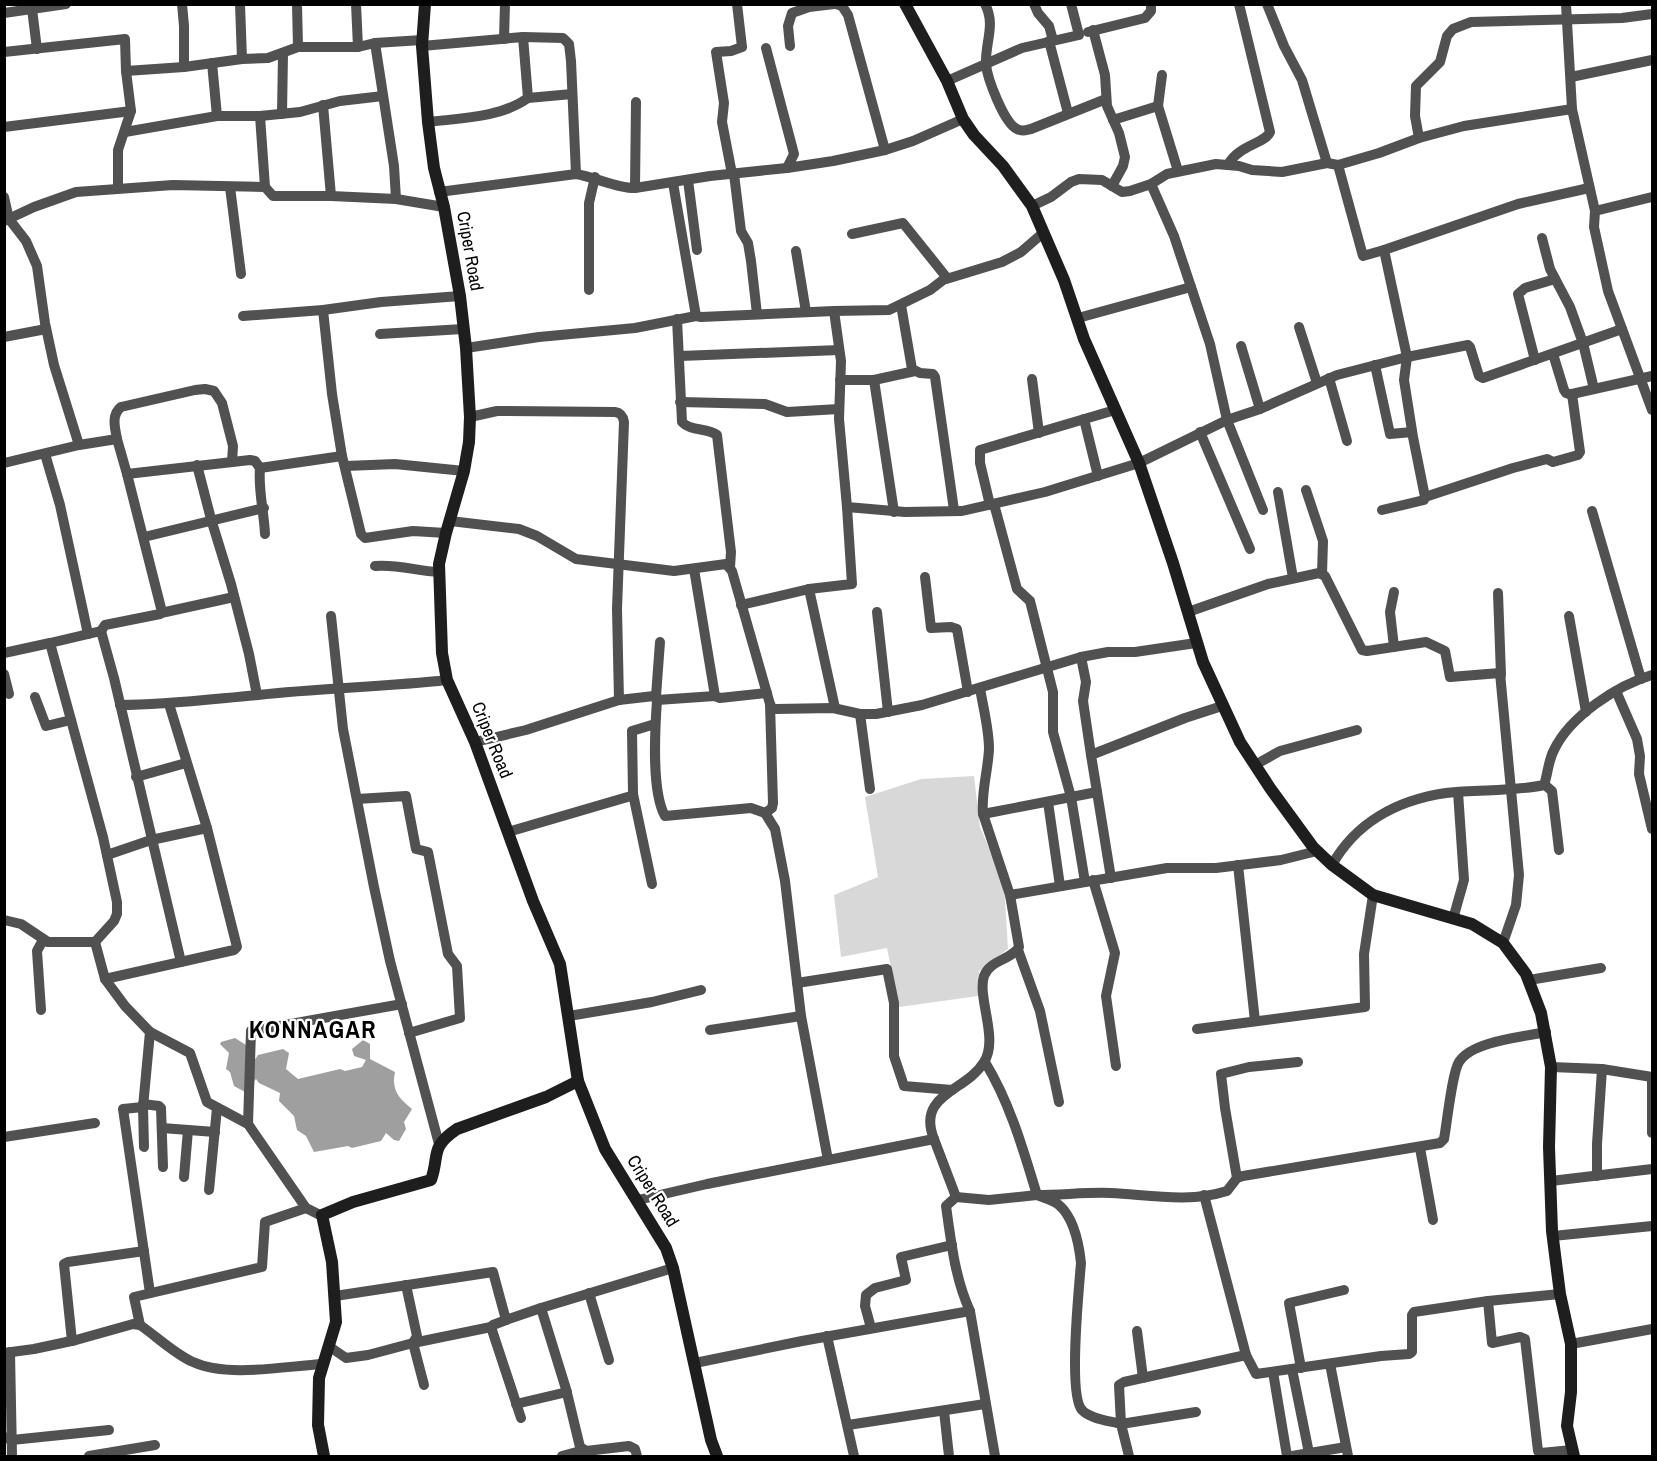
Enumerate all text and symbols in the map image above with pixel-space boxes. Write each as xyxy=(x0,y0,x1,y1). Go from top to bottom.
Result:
street label: Criper Road xyxy=(451,209,490,293)
street label: Criper Road xyxy=(466,698,519,782)
district label: KONNAGAR xyxy=(249,1013,377,1045)
street label: Criper Road xyxy=(622,1150,685,1231)

